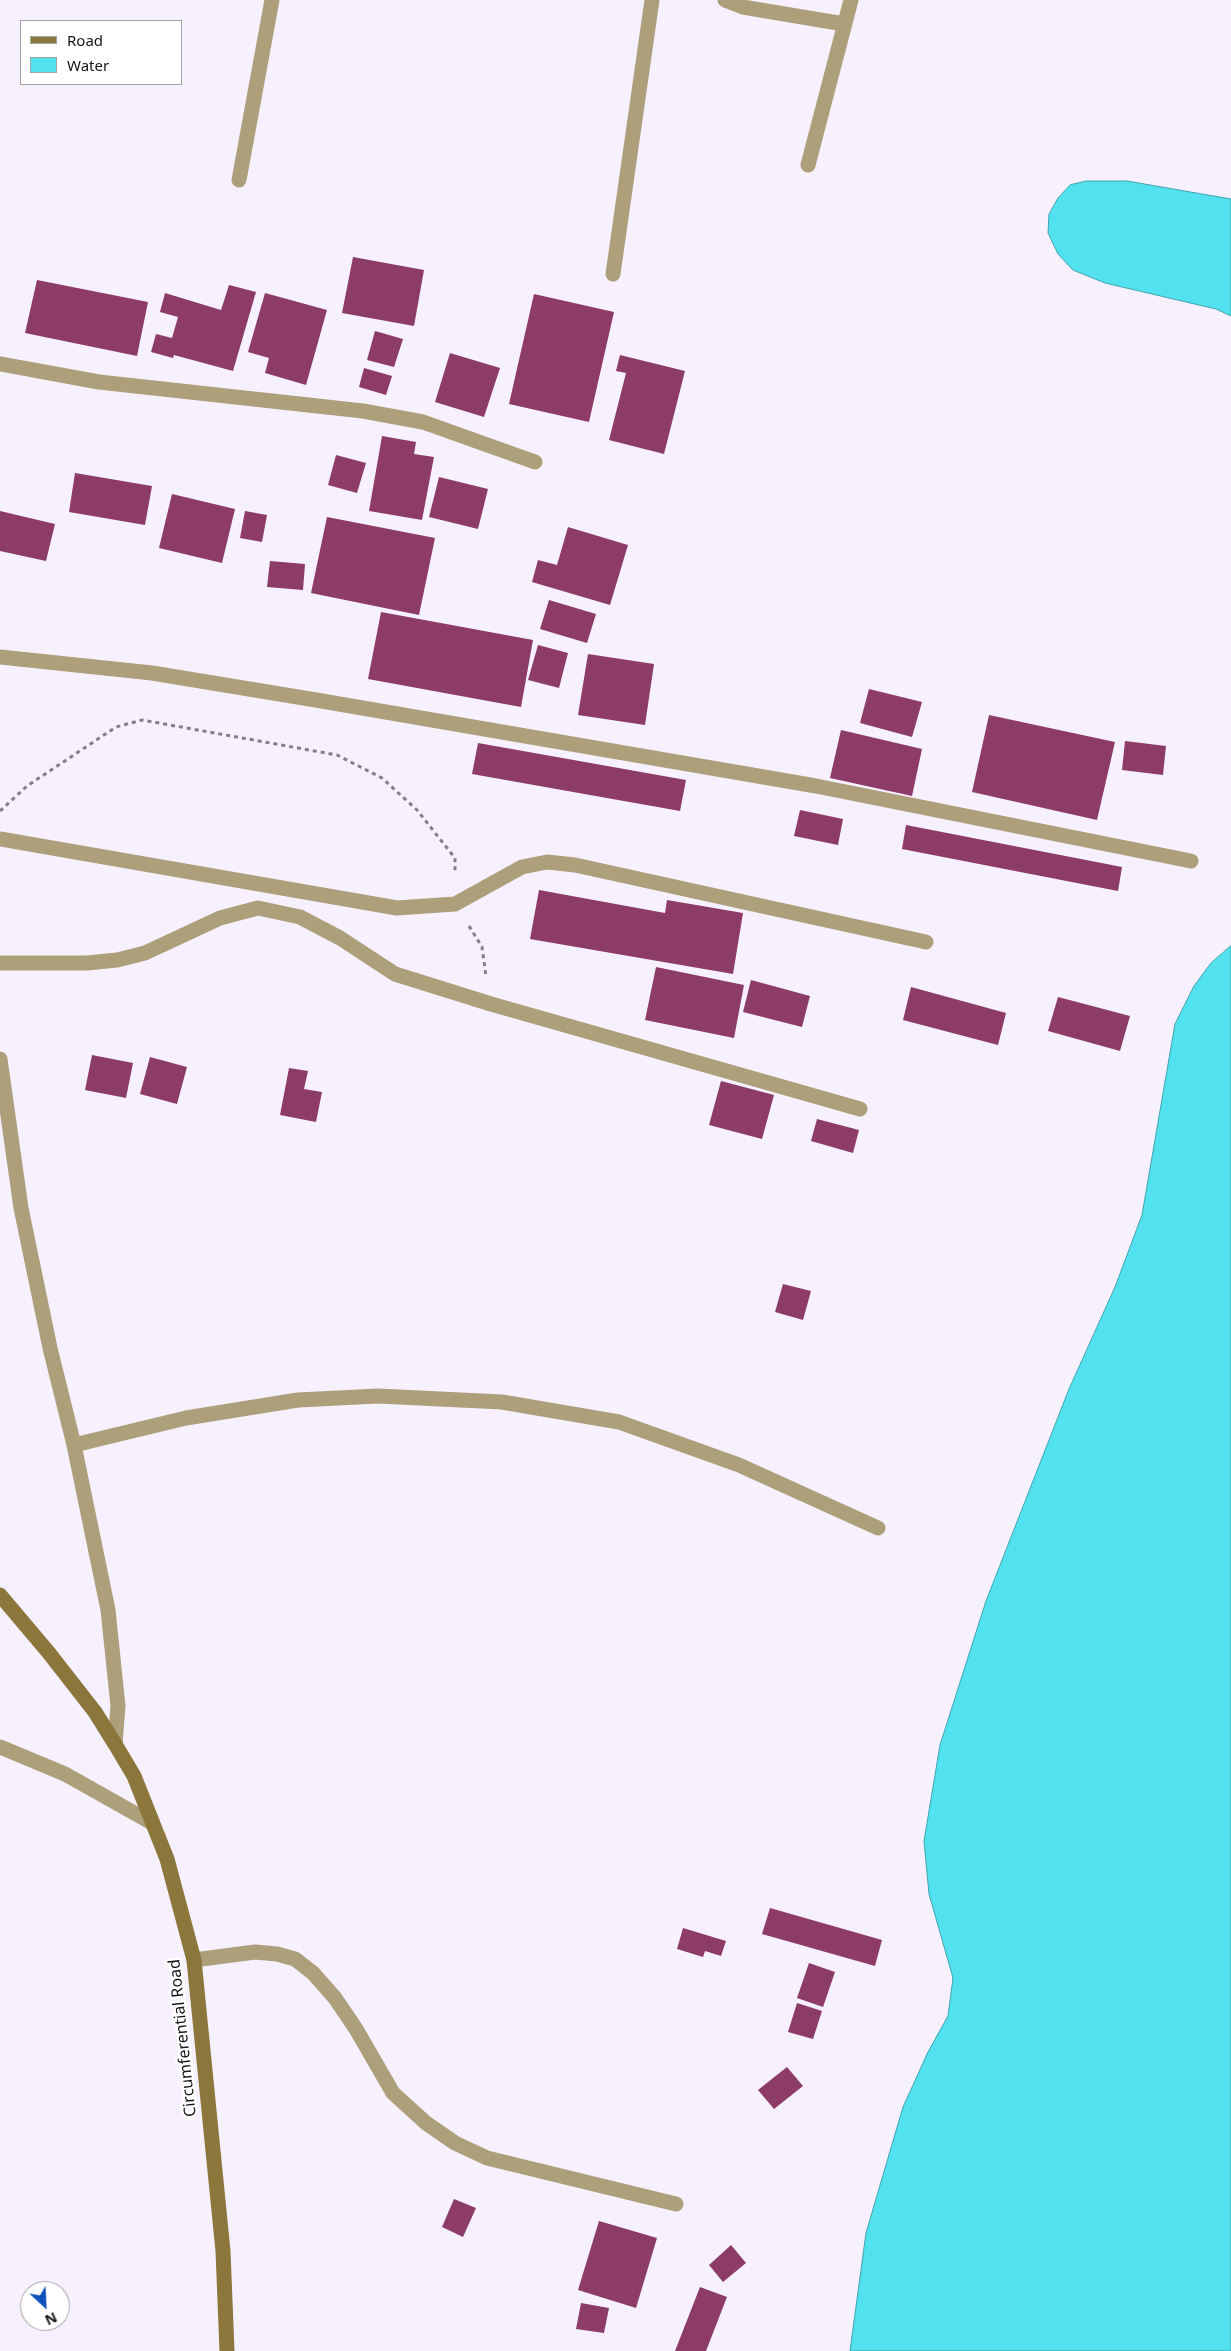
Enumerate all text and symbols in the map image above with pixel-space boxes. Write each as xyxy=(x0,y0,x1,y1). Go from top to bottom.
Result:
legend xyxy=(20,20,182,85)
text: Road xyxy=(67,30,103,50)
text: Water xyxy=(67,55,109,75)
street label: Circumferential Road xyxy=(165,1958,201,2118)
north arrow xyxy=(20,2281,70,2331)
text: N xyxy=(42,2308,60,2330)

